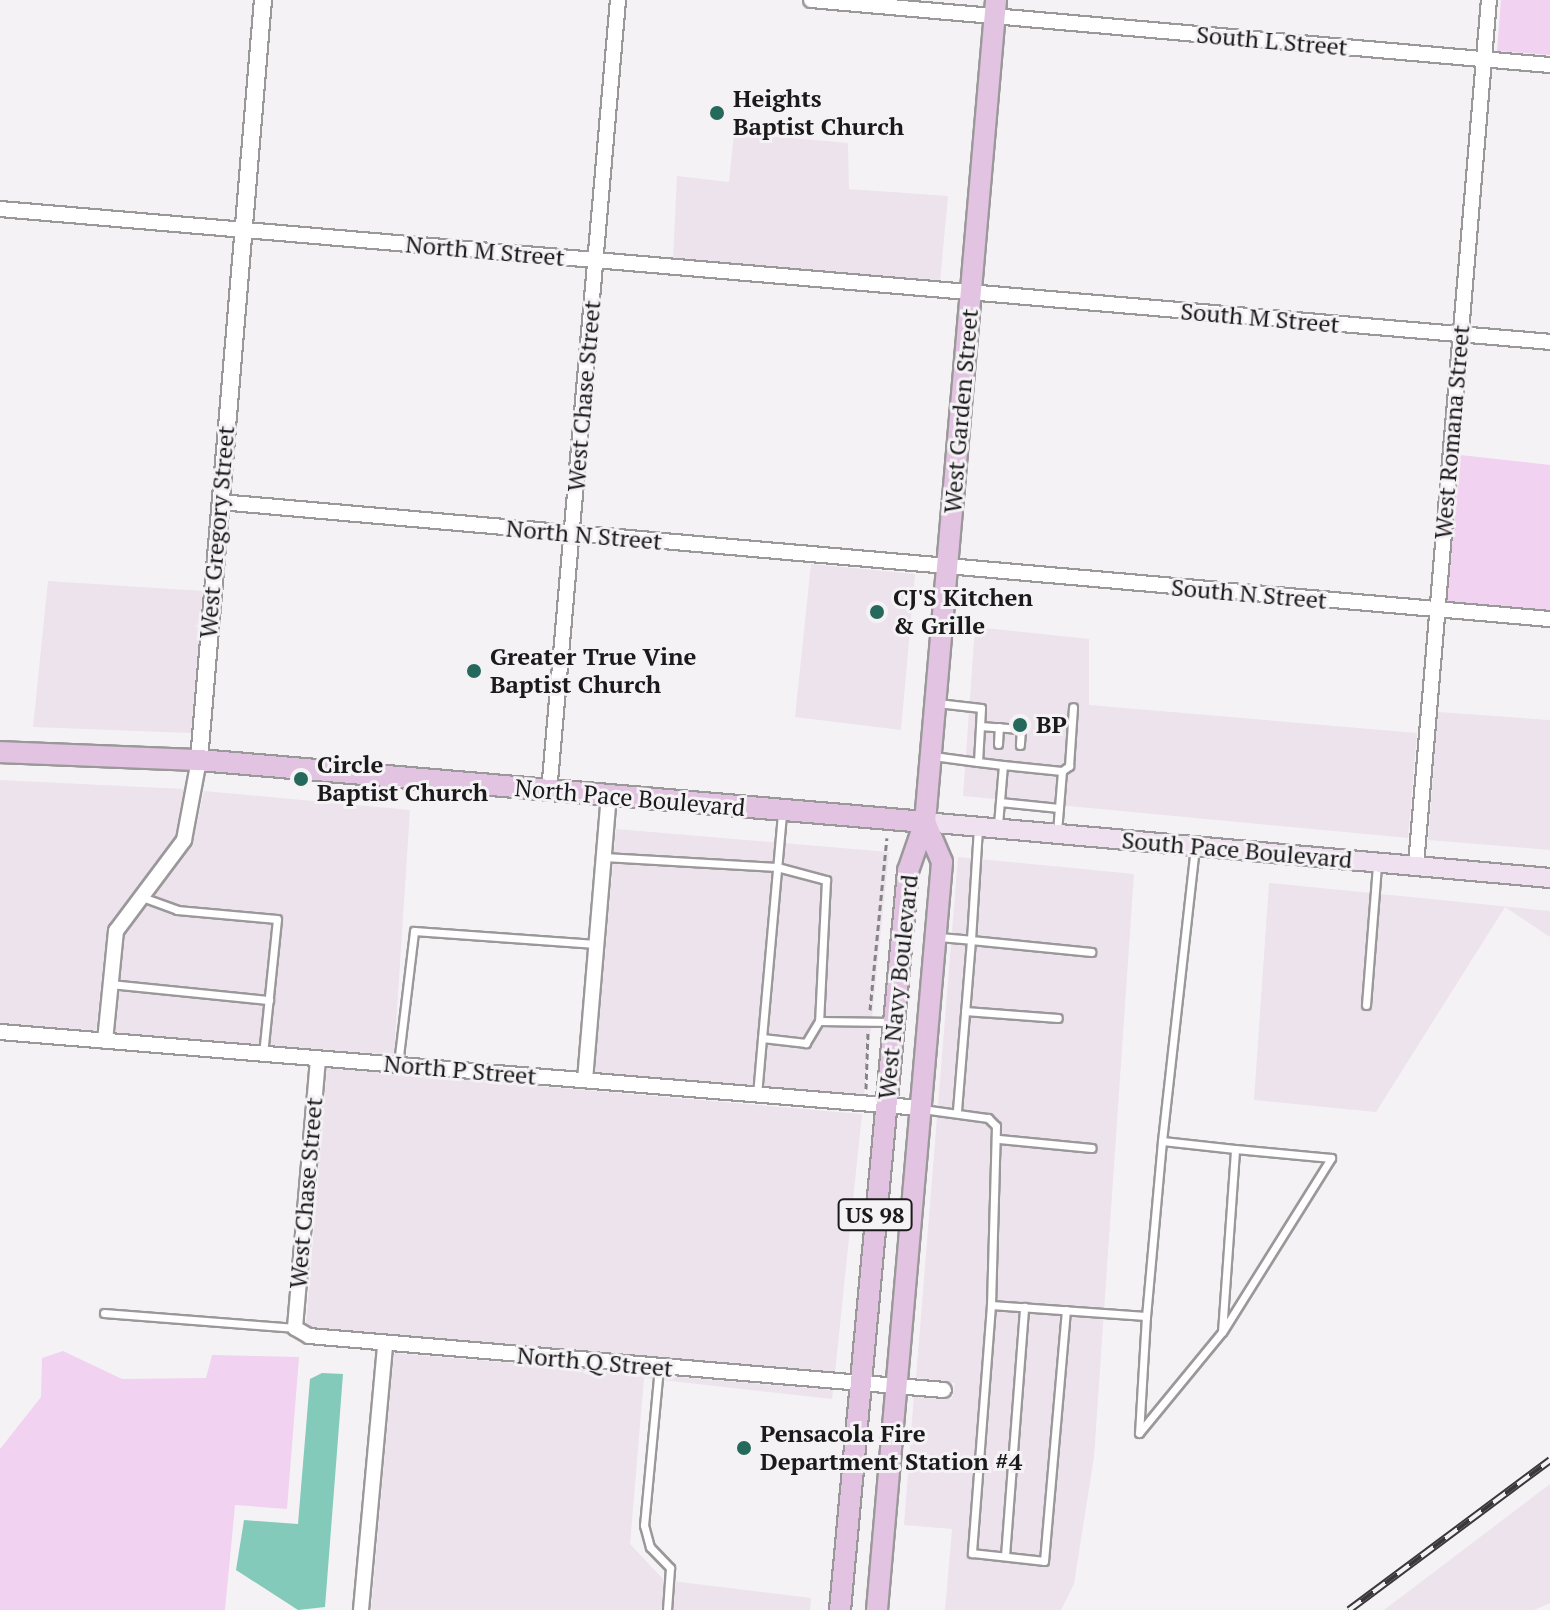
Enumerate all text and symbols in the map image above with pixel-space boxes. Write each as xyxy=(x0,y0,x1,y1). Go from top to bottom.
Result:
street label: South L Street xyxy=(1195,20,1349,62)
place label: Heights Baptist Church xyxy=(733,85,904,141)
marker: Heights Baptist Church xyxy=(708,104,726,122)
street label: North M Street xyxy=(404,230,566,272)
street label: South M Street xyxy=(1179,297,1341,339)
street label: West Chase Street xyxy=(561,299,607,493)
street label: West Garden Street xyxy=(938,307,984,515)
street label: West Romana Street xyxy=(1428,324,1476,540)
street label: West Gregory Street xyxy=(193,424,241,640)
street label: North N Street xyxy=(505,514,663,556)
street label: South N Street xyxy=(1170,573,1328,615)
place label: CJ'S Kitchen & Grille xyxy=(893,584,1033,640)
marker: CJ'S Kitchen & Grille xyxy=(868,603,886,621)
place label: Greater True Vine Baptist Church xyxy=(490,643,697,699)
marker: Greater True Vine Baptist Church xyxy=(465,662,483,680)
place label: BP xyxy=(1036,711,1067,739)
marker: BP xyxy=(1011,716,1029,734)
place label: Circle Baptist Church xyxy=(317,751,488,807)
marker: Circle Baptist Church xyxy=(292,770,310,788)
street label: North Pace Boulevard xyxy=(513,774,747,822)
street label: South Pace Boulevard xyxy=(1121,826,1353,874)
street label: West Navy Boulevard xyxy=(872,873,924,1101)
street label: North P Street xyxy=(383,1049,537,1091)
street label: West Chase Street xyxy=(283,1096,329,1290)
road number: US 98 xyxy=(837,1197,913,1233)
street label: North Q Street xyxy=(516,1341,674,1383)
place label: Pensacola Fire Department Station #4 xyxy=(760,1420,1022,1476)
marker: Pensacola Fire Department Station #4 xyxy=(735,1439,753,1457)

